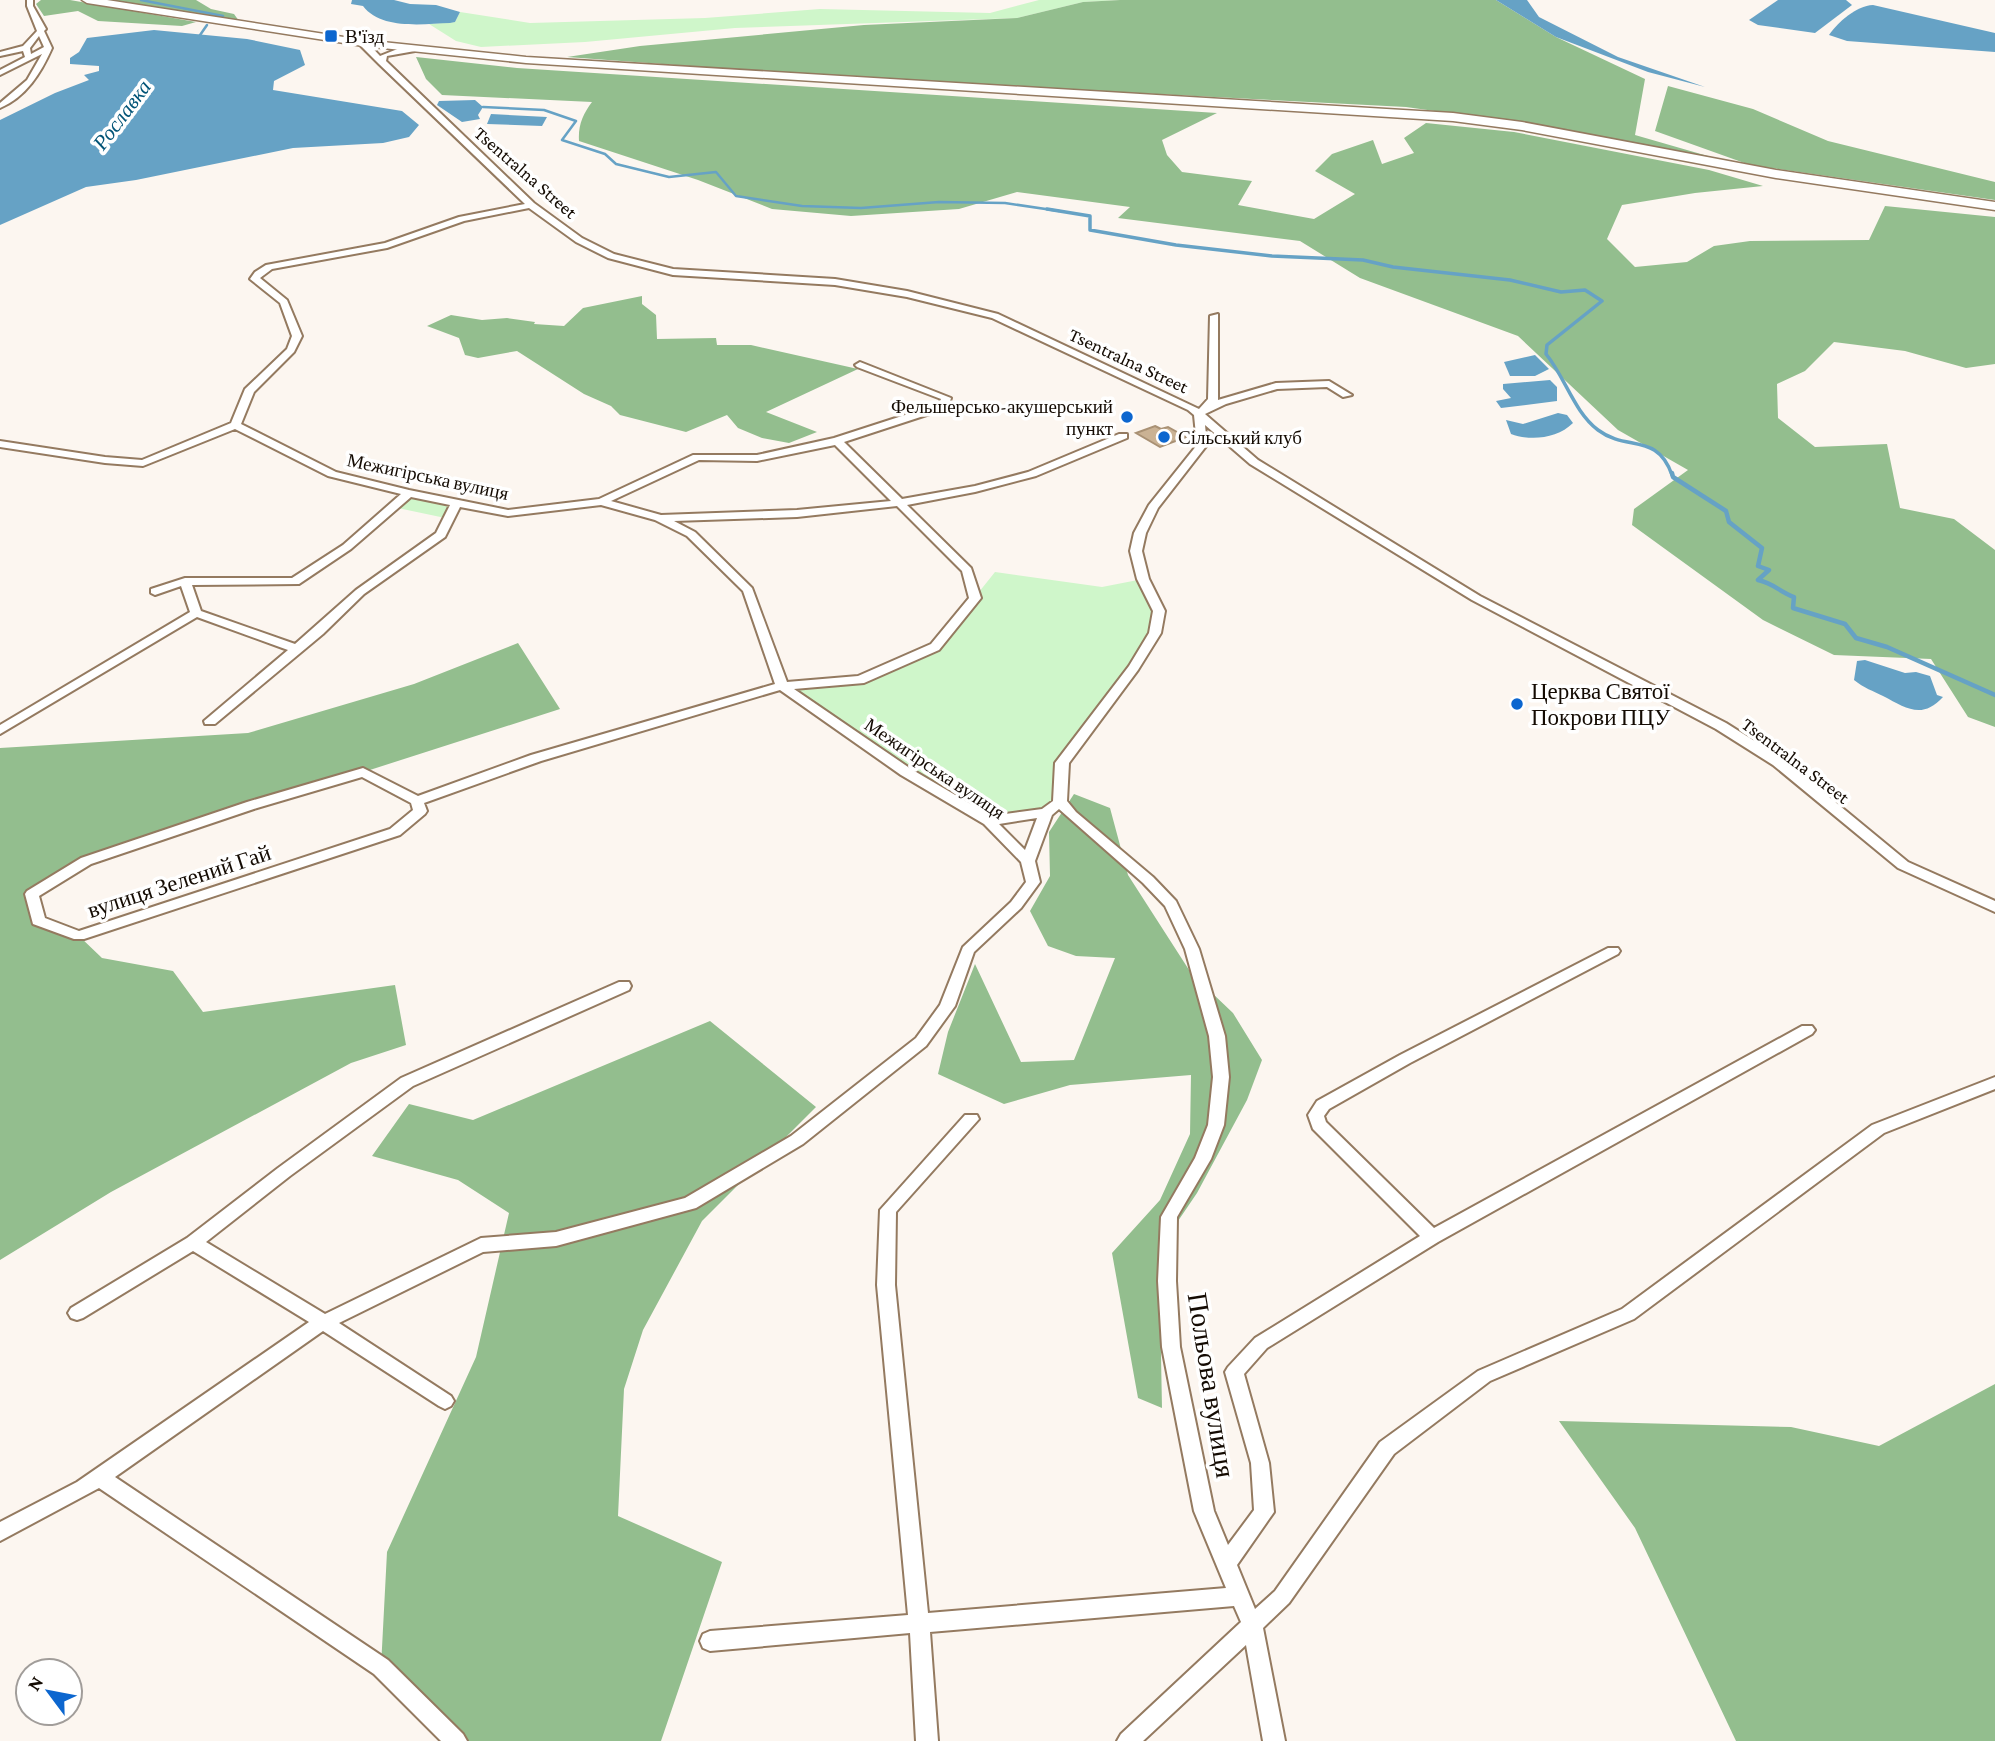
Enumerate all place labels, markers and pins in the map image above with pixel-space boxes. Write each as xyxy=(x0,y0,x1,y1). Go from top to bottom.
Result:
place label: В'їзд xyxy=(345,26,384,47)
marker: В'їзд xyxy=(323,28,339,44)
place label: Фельшерсько-акушерський пункт xyxy=(891,396,1114,439)
marker: Фельшерсько-акушерський пункт xyxy=(1119,409,1135,425)
place label: Сільський клуб xyxy=(1178,427,1302,448)
marker: Сільський клуб xyxy=(1156,429,1172,445)
place label: Церква Святої Покрови ПЦУ xyxy=(1531,678,1671,730)
marker: Церква Святої Покрови ПЦУ xyxy=(1509,696,1525,712)

